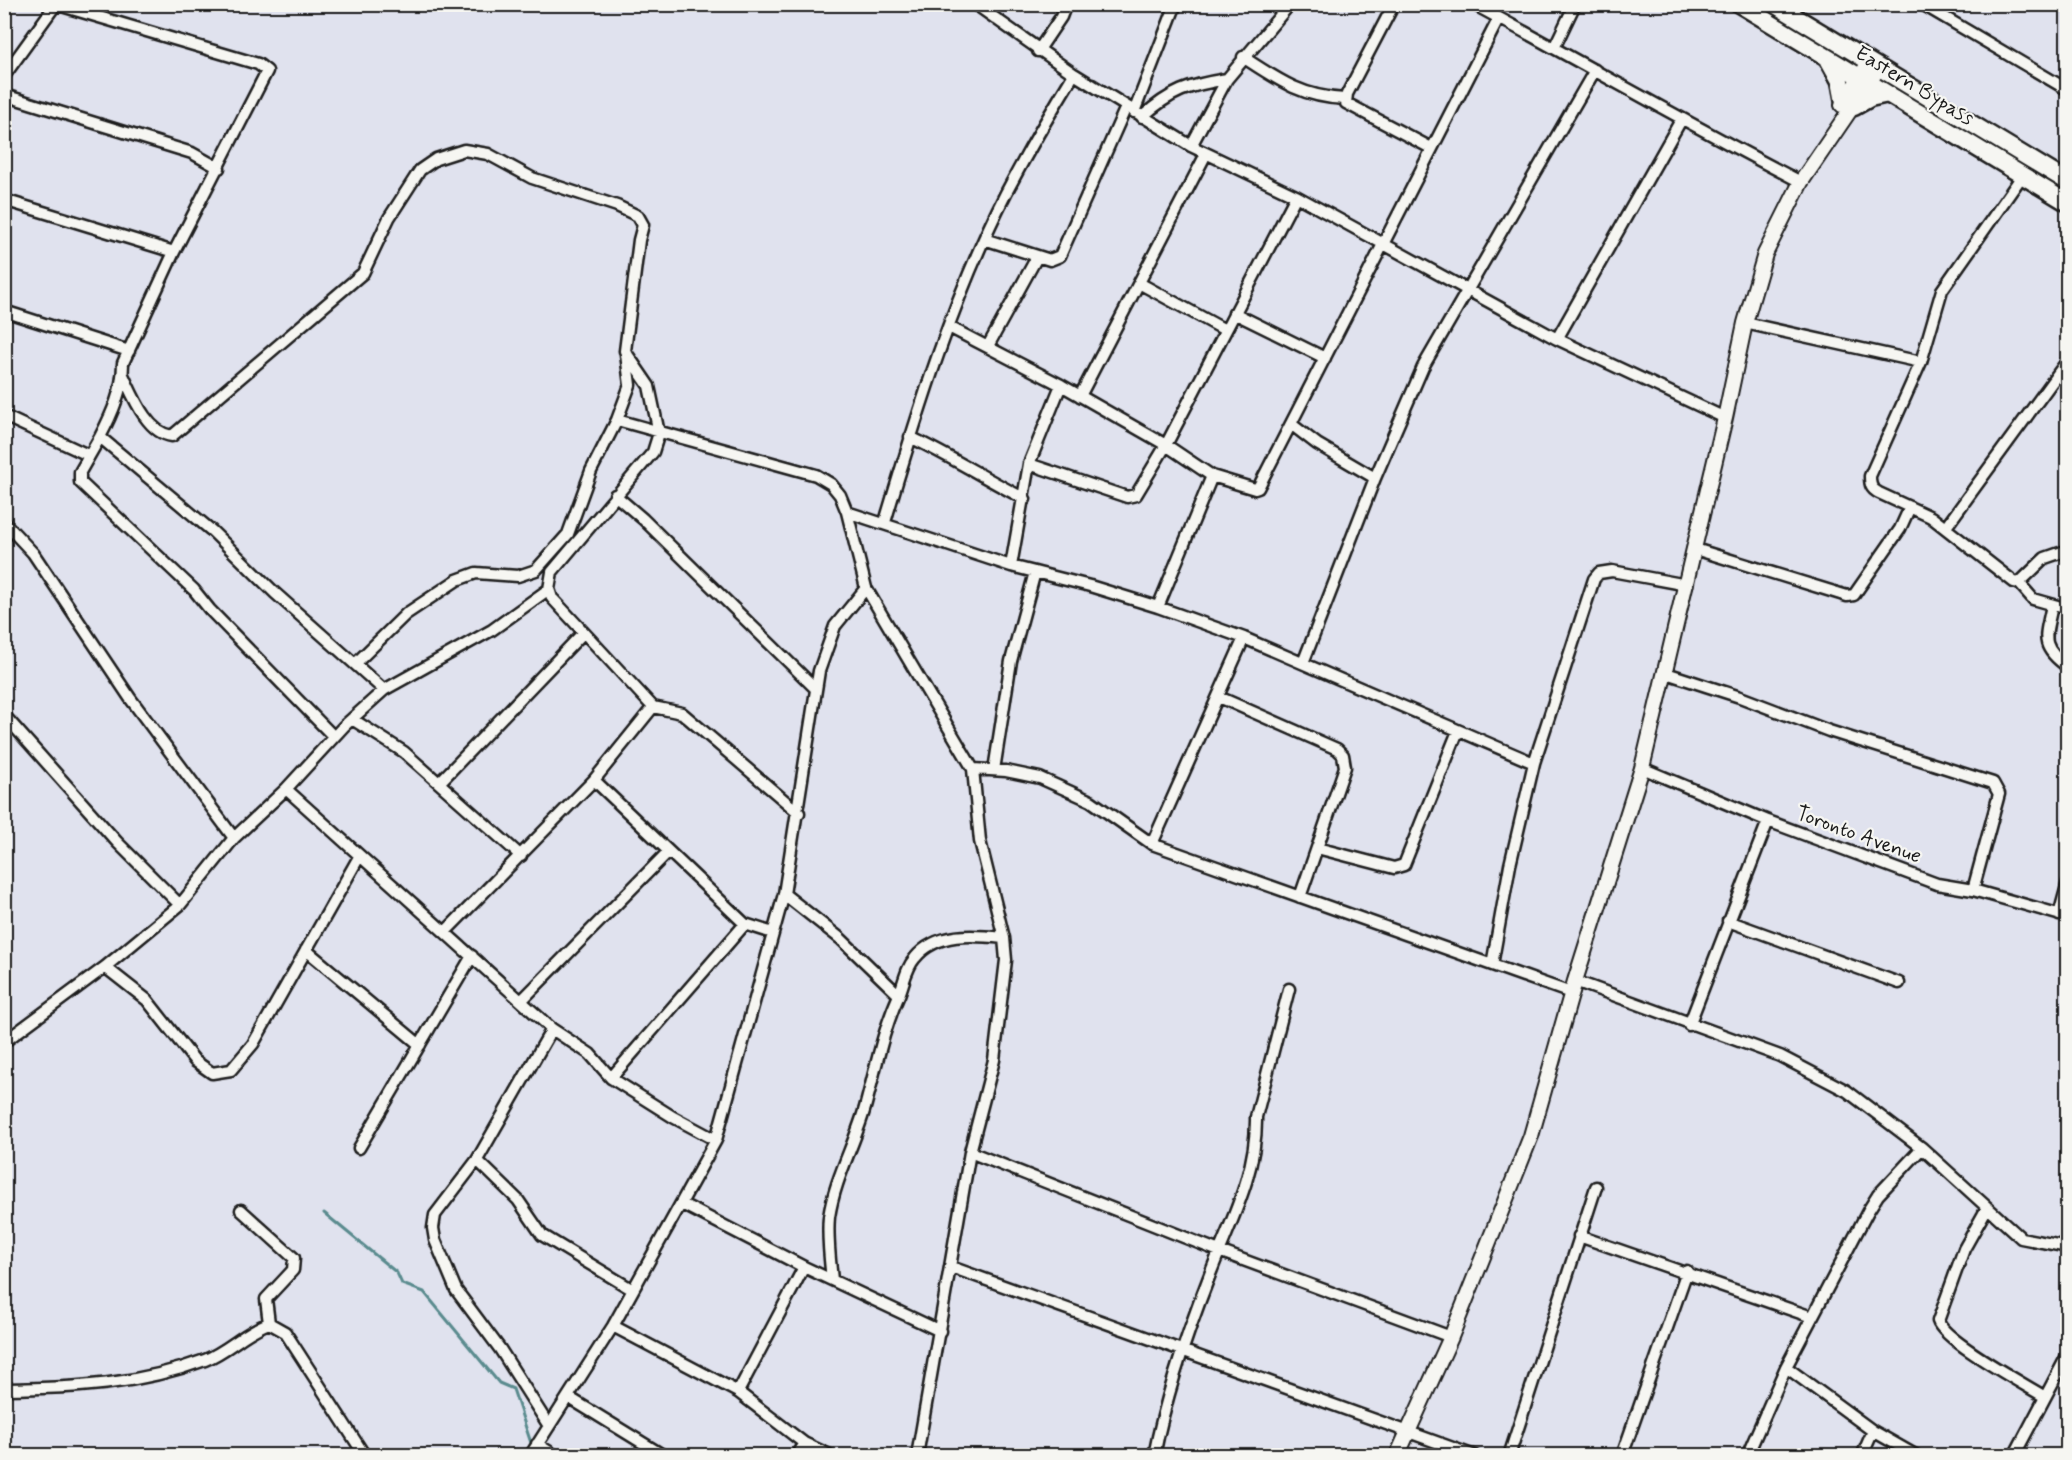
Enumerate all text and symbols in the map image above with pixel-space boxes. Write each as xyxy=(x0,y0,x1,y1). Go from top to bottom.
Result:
street label: Eastern Bypass xyxy=(1850,39,1979,132)
street label: Toronto Avenue xyxy=(1792,799,1925,871)

